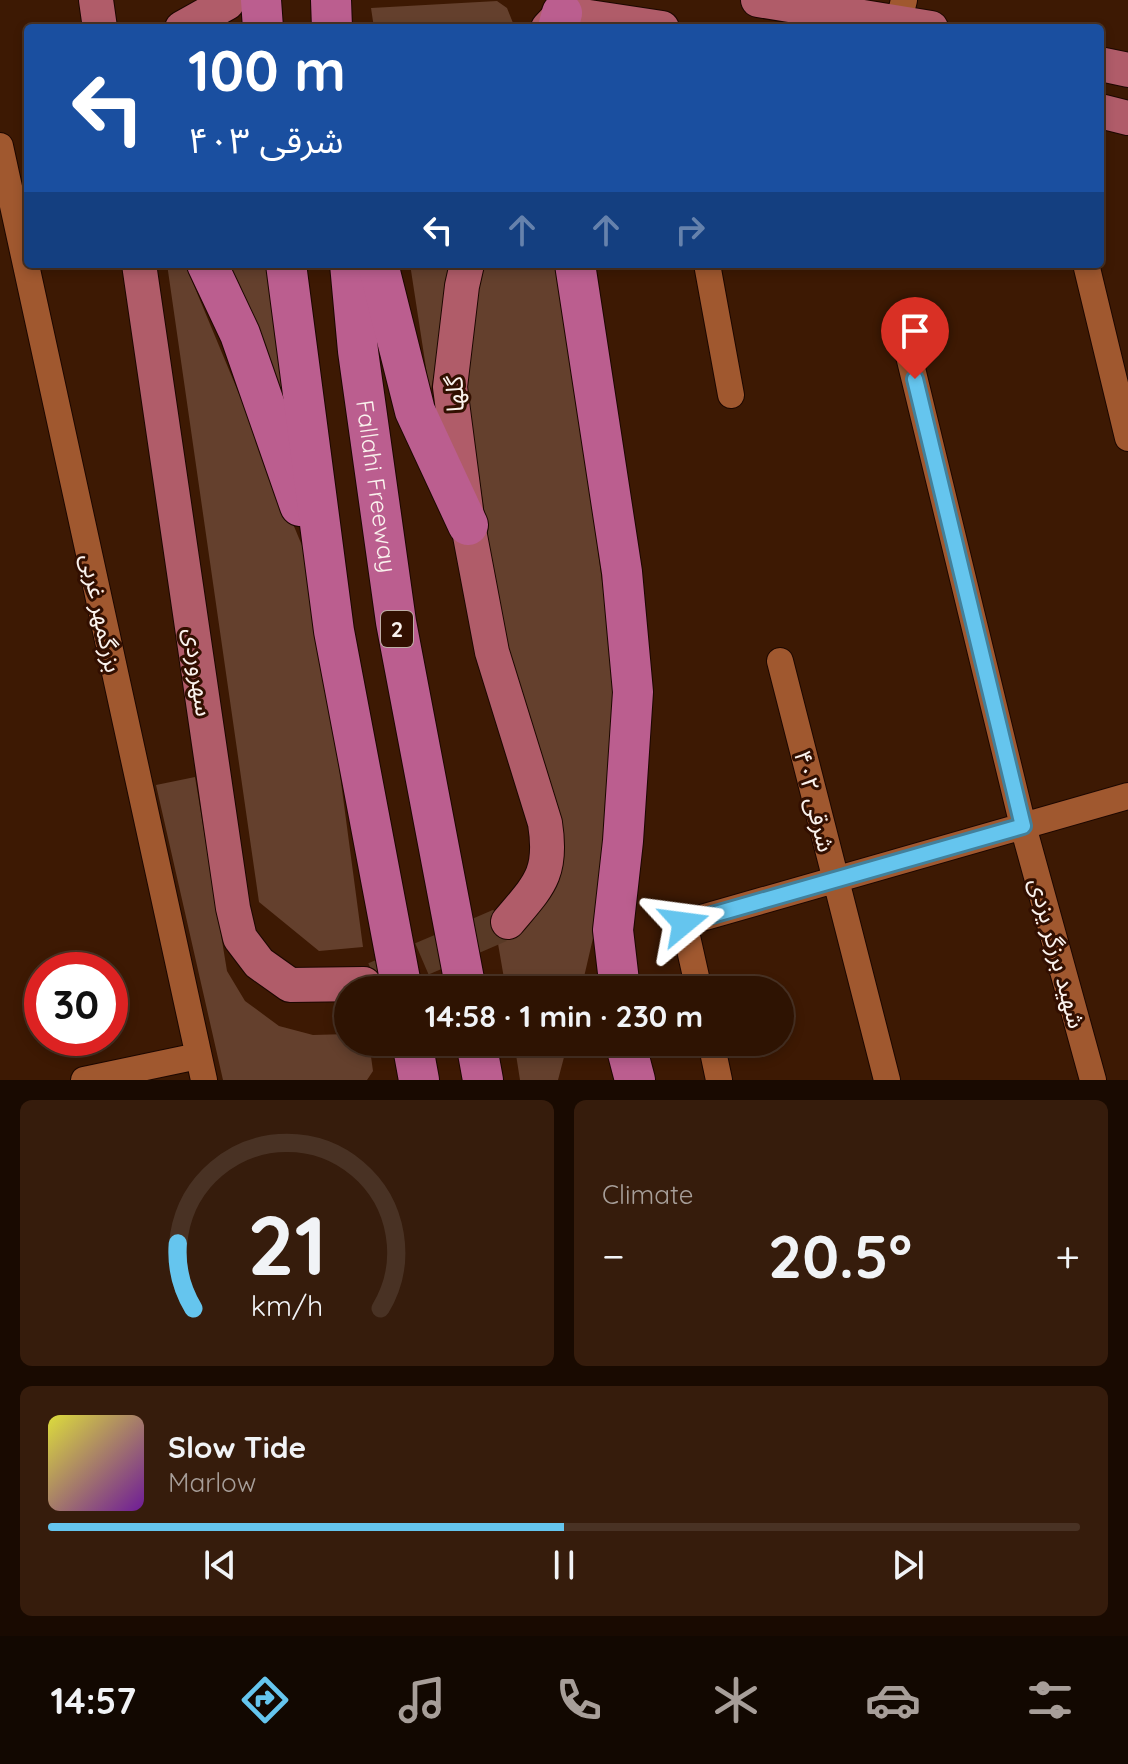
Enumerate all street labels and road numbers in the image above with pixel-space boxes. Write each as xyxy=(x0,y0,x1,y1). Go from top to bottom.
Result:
street label: گلها xyxy=(438,374,470,413)
street label: Fallahi Freeway xyxy=(350,398,404,575)
street label: بزرگمهر غربی xyxy=(75,551,129,675)
road number: 2 xyxy=(381,611,413,647)
street label: سهروردی xyxy=(178,626,220,718)
street label: ۴۰۲ شرقی xyxy=(788,747,842,855)
street label: شهید برزگر یزدی xyxy=(1023,874,1093,1032)

